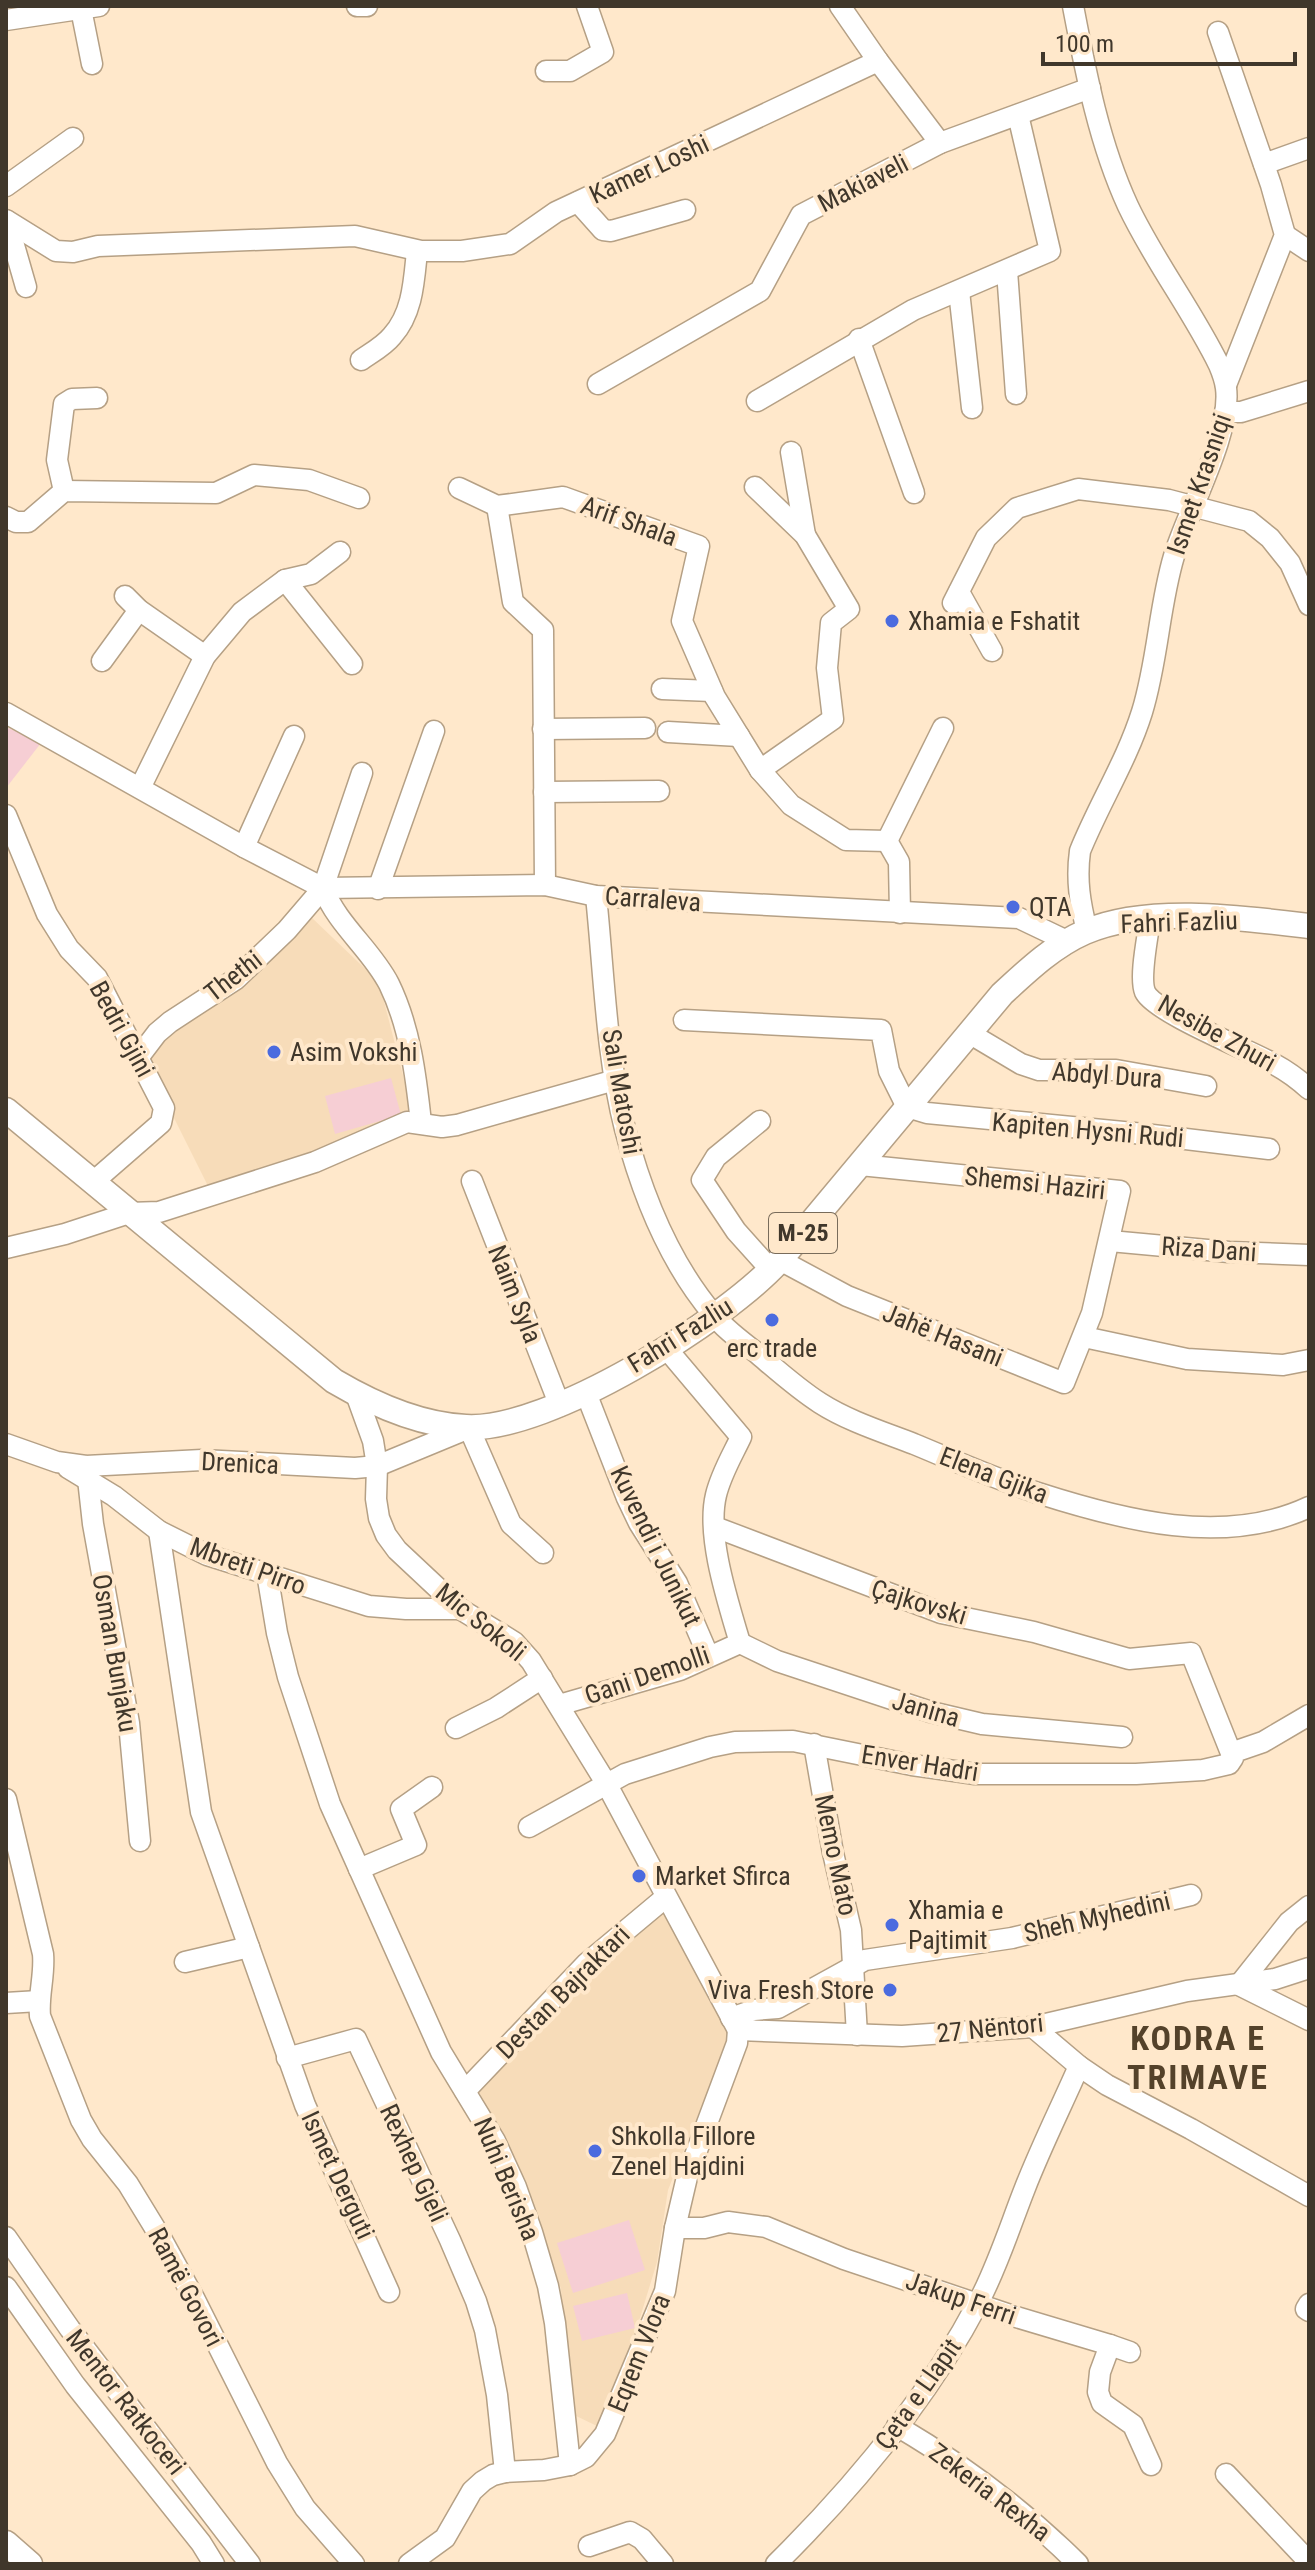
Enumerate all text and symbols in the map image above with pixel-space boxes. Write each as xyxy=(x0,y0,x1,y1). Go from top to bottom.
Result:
scale bar xyxy=(1043,16,1295,66)
text: 100 m xyxy=(1055,30,1114,58)
street label: Kamer Loshi xyxy=(585,128,713,210)
street label: Makiaveli xyxy=(813,148,913,218)
street label: Ismet Krasniqi xyxy=(1161,410,1237,558)
street label: Arif Shala xyxy=(577,490,681,552)
place label: Xhamia e Fshatit xyxy=(908,606,1080,636)
marker: Xhamia e Fshatit xyxy=(883,612,901,630)
street label: Carraleva xyxy=(604,881,702,917)
place label: QTA xyxy=(1029,892,1072,922)
marker: QTA xyxy=(1004,898,1022,916)
street label: Fahri Fazliu xyxy=(1120,905,1238,939)
street label: Thethi xyxy=(198,944,268,1008)
street label: Bedri Gjini xyxy=(83,976,161,1082)
street label: Nesibe Zhuri xyxy=(1153,988,1281,1078)
street label: Sali Matoshi xyxy=(596,1027,648,1157)
place label: Asim Vokshi xyxy=(290,1037,418,1067)
marker: Asim Vokshi xyxy=(265,1043,283,1061)
street label: Abdyl Dura xyxy=(1051,1056,1163,1094)
street label: Kapiten Hysni Rudi xyxy=(991,1107,1185,1153)
street label: Shemsi Haziri xyxy=(963,1161,1107,1205)
road number: M-25 xyxy=(769,1213,837,1253)
street label: Riza Dani xyxy=(1160,1231,1258,1267)
street label: Naim Syla xyxy=(482,1241,548,1347)
street label: Fahri Fazliu xyxy=(622,1291,738,1379)
street label: Jahë Hasani xyxy=(878,1297,1008,1373)
marker: erc trade xyxy=(763,1311,781,1329)
place label: erc trade xyxy=(727,1333,817,1363)
street label: Elena Gjika xyxy=(936,1441,1052,1509)
street label: Drenica xyxy=(200,1446,280,1480)
street label: Kuvendi i Junikut xyxy=(604,1461,708,1631)
street label: Mbreti Pirro xyxy=(186,1531,310,1601)
street label: Osman Bunjaku xyxy=(86,1572,144,1734)
street label: Çajkovski xyxy=(868,1573,970,1631)
street label: Mic Sokoli xyxy=(430,1577,532,1667)
street label: Gani Demolli xyxy=(581,1640,713,1710)
street label: Janina xyxy=(889,1685,963,1733)
street label: Enver Hadri xyxy=(859,1739,981,1787)
street label: Memo Mato xyxy=(809,1792,863,1918)
place label: Market Sfirca xyxy=(655,1861,791,1891)
marker: Market Sfirca xyxy=(630,1867,648,1885)
street label: Sheh Myhedini xyxy=(1021,1886,1173,1948)
place label: Xhamia e Pajtimit xyxy=(908,1895,1004,1955)
marker: Xhamia e Pajtimit xyxy=(883,1916,901,1934)
street label: Destan Bajraktari xyxy=(490,1919,636,2065)
place label: Viva Fresh Store xyxy=(708,1975,874,2005)
marker: Viva Fresh Store xyxy=(881,1981,899,1999)
street label: 27 Nëntori xyxy=(935,2007,1045,2049)
district label: KODRA E TRIMAVE xyxy=(1127,2018,1269,2097)
street label: Rexhep Gjeli xyxy=(374,2099,454,2227)
street label: Ismet Derguti xyxy=(295,2106,381,2244)
street label: Nuhi Berisha xyxy=(468,2113,546,2245)
place label: Shkolla Fillore Zenel Hajdini xyxy=(611,2121,756,2181)
marker: Shkolla Fillore Zenel Hajdini xyxy=(586,2142,604,2160)
street label: Ramë Govori xyxy=(142,2223,230,2351)
street label: Jakup Ferri xyxy=(902,2265,1020,2331)
street label: Eqrem Vlora xyxy=(602,2290,676,2416)
street label: Mentor Ratkoceri xyxy=(60,2324,192,2480)
street label: Çeta e Llapit xyxy=(869,2333,967,2455)
street label: Zekeria Rexha xyxy=(924,2437,1056,2547)

